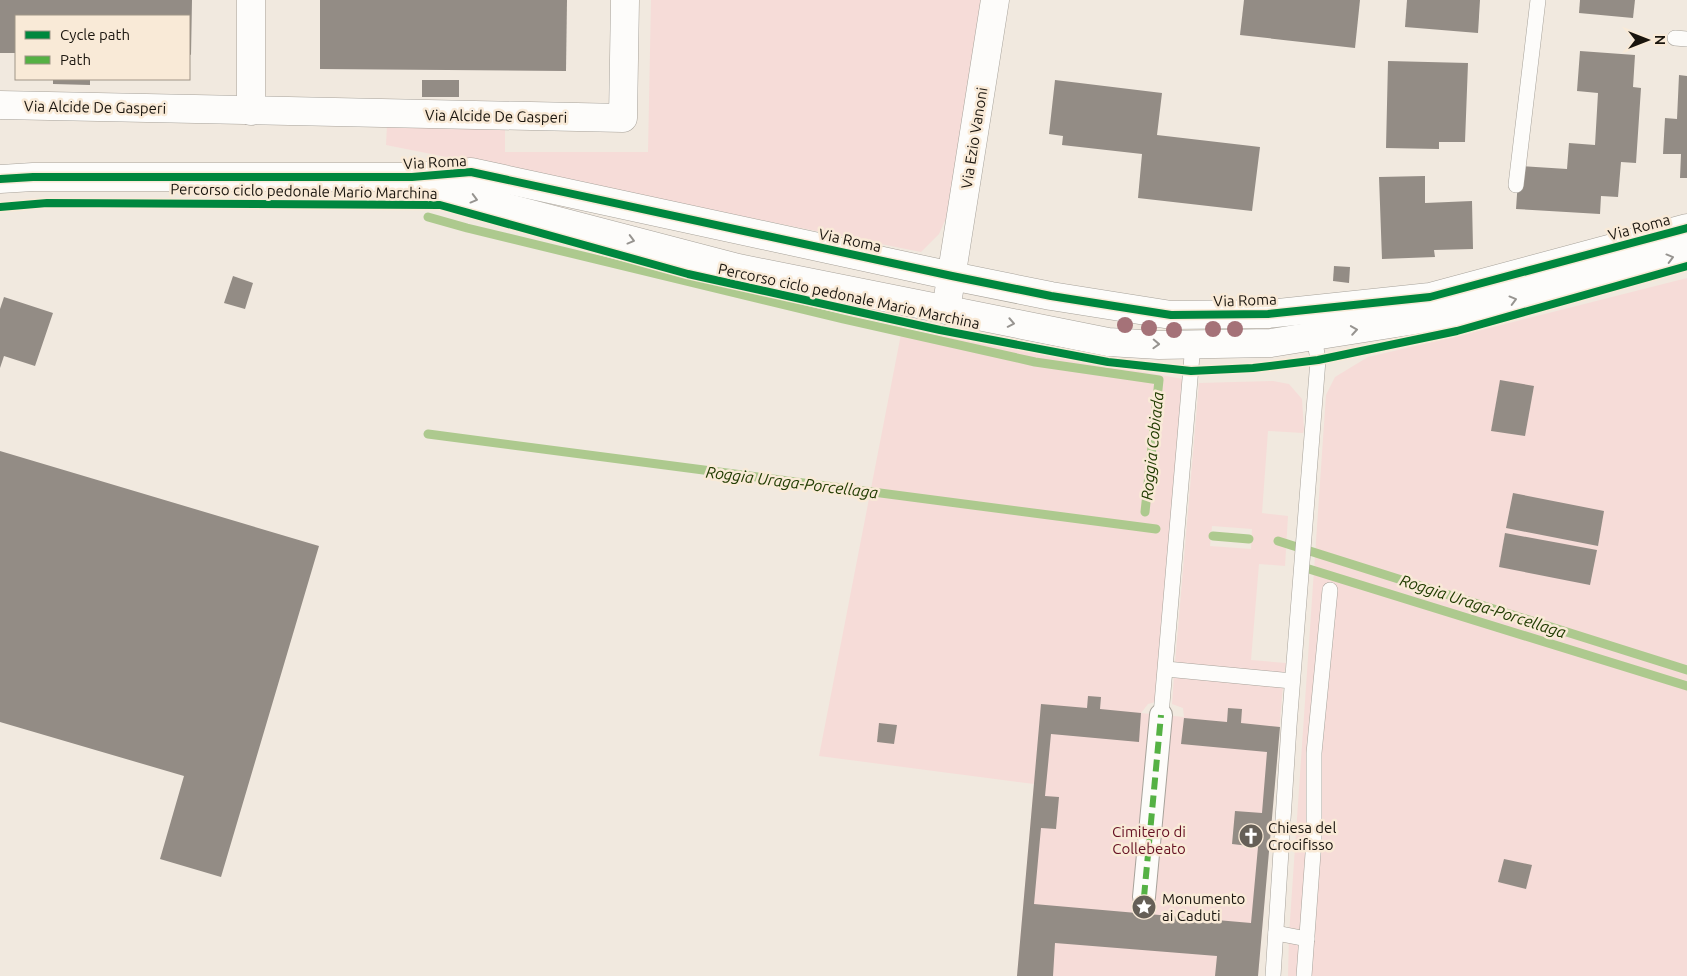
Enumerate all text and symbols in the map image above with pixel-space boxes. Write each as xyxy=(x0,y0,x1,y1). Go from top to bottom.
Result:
legend xyxy=(15,15,190,80)
north arrow xyxy=(1622,15,1672,65)
text: Cycle path xyxy=(60,26,130,43)
text: N xyxy=(1652,35,1668,45)
text: Path xyxy=(60,51,91,68)
street label: Via Ezio Vanoni xyxy=(958,86,990,190)
street label: Via Alcide De Gasperi xyxy=(24,97,166,117)
street label: Via Alcide De Gasperi xyxy=(425,106,567,126)
street label: Via Roma xyxy=(403,152,467,172)
street label: Percorso ciclo pedonale Mario Marchina xyxy=(170,180,438,202)
one-way arrow xyxy=(470,193,479,204)
street label: Via Roma xyxy=(1606,211,1672,243)
street label: Via Roma xyxy=(817,225,883,255)
one-way arrow xyxy=(627,235,635,245)
one-way arrow xyxy=(1666,253,1675,264)
street label: Percorso ciclo pedonale Mario Marchina xyxy=(717,260,981,332)
street label: Via Roma xyxy=(1213,290,1277,310)
one-way arrow xyxy=(1509,295,1518,306)
one-way arrow xyxy=(1007,317,1016,328)
one-way arrow xyxy=(1350,325,1358,336)
one-way arrow xyxy=(1153,339,1161,350)
water label: Roggia Cobiada xyxy=(1137,390,1167,501)
water label: Roggia Uraga-Porcellaga xyxy=(705,462,880,502)
water label: Roggia Uraga-Porcellaga xyxy=(1398,571,1569,641)
place label: Chiesa del Crocifisso xyxy=(1268,819,1336,853)
park label: Cimitero di Collebeato xyxy=(1112,823,1186,857)
church icon: Chiesa del Crocifisso xyxy=(1238,823,1264,849)
place label: Monumento ai Caduti xyxy=(1162,890,1245,924)
place icon: Monumento ai Caduti xyxy=(1131,894,1157,920)

